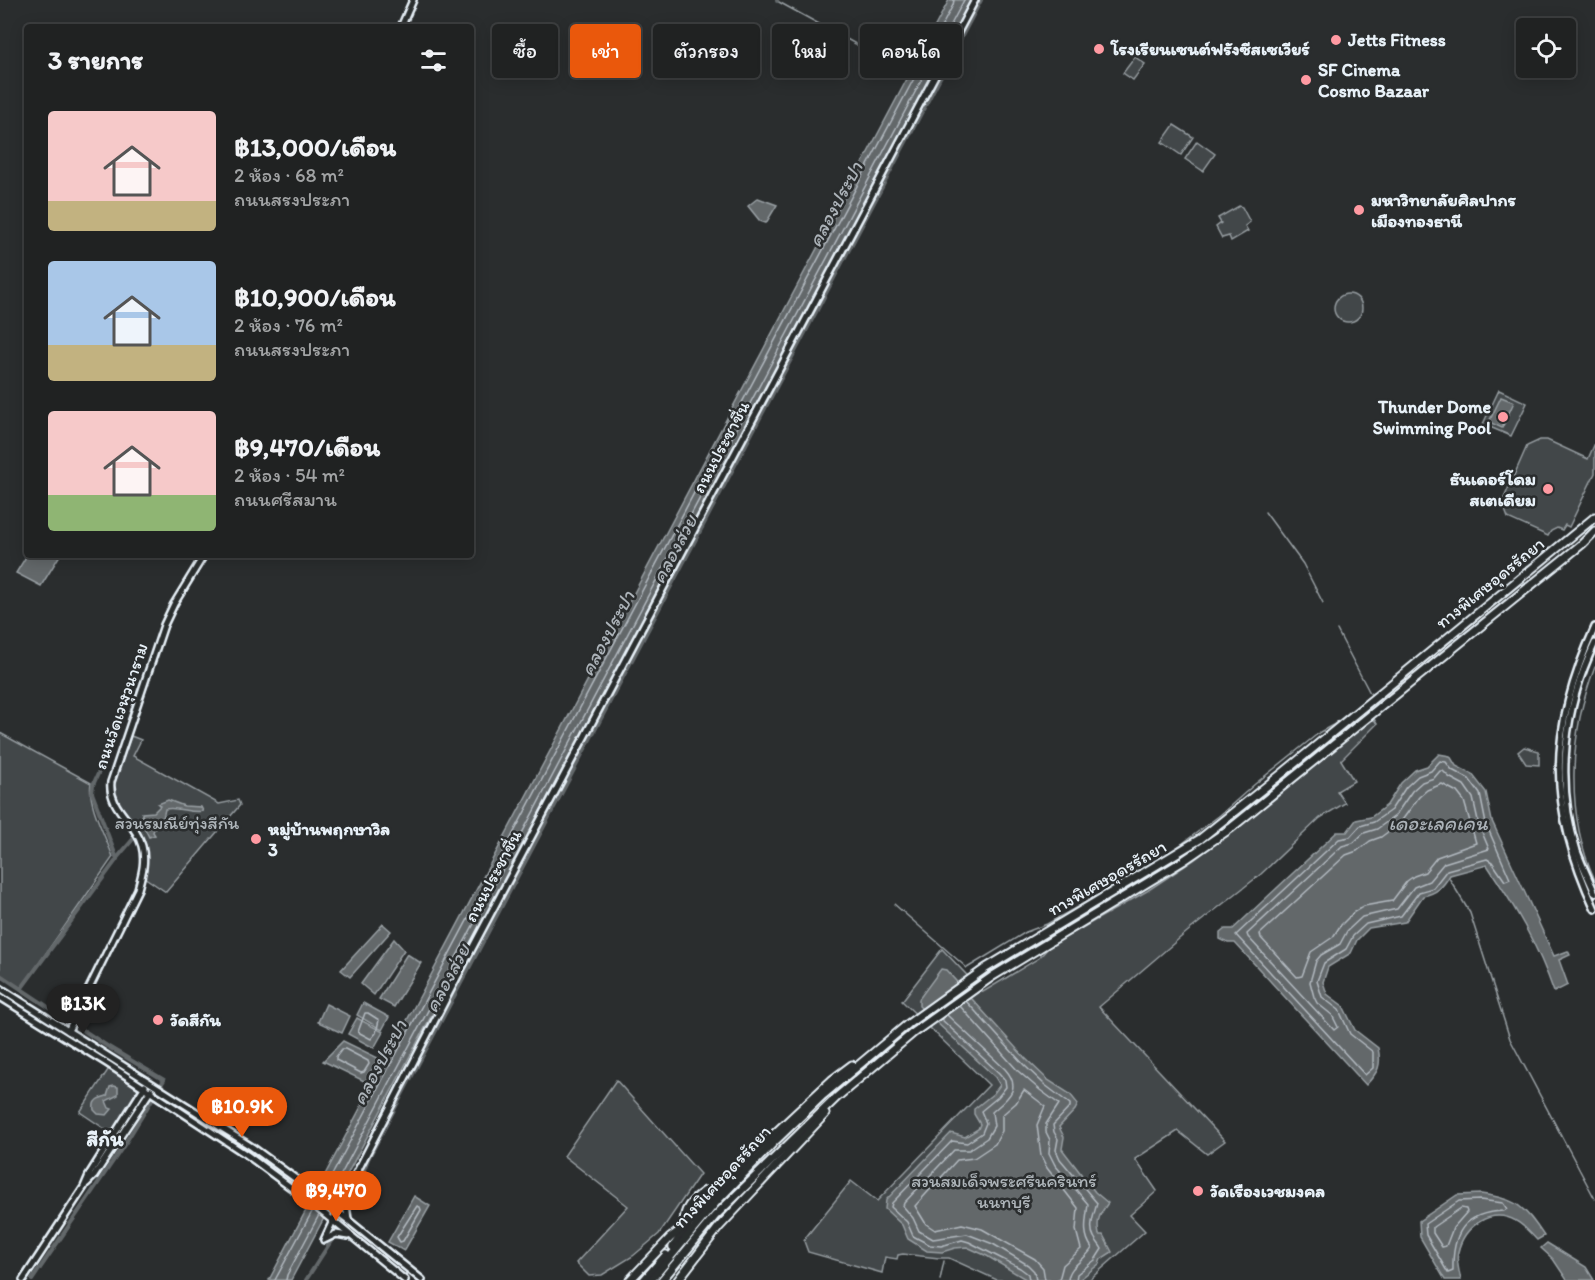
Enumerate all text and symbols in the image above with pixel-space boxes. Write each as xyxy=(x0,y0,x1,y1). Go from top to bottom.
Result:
map controls xyxy=(1516,18,1576,78)
button: locate xyxy=(1516,18,1576,78)
chip: ซื้อ xyxy=(492,24,558,78)
chip: เช่า xyxy=(570,24,641,78)
chip: ตัวกรอง xyxy=(653,24,760,78)
chip: ใหม่ xyxy=(772,24,848,78)
chip: คอนโด xyxy=(860,24,962,78)
place label: Jetts Fitness xyxy=(1347,29,1446,51)
marker: Jetts Fitness xyxy=(1329,33,1343,47)
place label: โรงเรียนเซนต์ฟรังซีสเซเวียร์ xyxy=(1110,38,1310,60)
marker: โรงเรียนเซนต์ฟรังซีสเซเวียร์ xyxy=(1092,42,1106,56)
text: 3 รายการ xyxy=(48,44,143,76)
icon: filters xyxy=(417,44,450,77)
place label: SF Cinema Cosmo Bazaar xyxy=(1318,59,1430,102)
marker: SF Cinema Cosmo Bazaar xyxy=(1299,73,1313,87)
text: ฿13,000/เดือน xyxy=(234,131,396,163)
icon: home xyxy=(96,135,168,207)
water label: คลองประปา xyxy=(802,157,868,251)
text: 2 ห้อง · 68 m² xyxy=(234,163,344,187)
text: ถนนสรงประภา xyxy=(234,187,350,211)
place label: มหาวิทยาลัยศิลปากร เมืองทองธานี xyxy=(1371,189,1517,232)
marker: มหาวิทยาลัยศิลปากร เมืองทองธานี xyxy=(1352,203,1366,217)
text: ฿10,900/เดือน xyxy=(234,281,396,313)
icon: home xyxy=(96,285,168,357)
text: 2 ห้อง · 76 m² xyxy=(234,313,343,337)
text: ถนนสรงประภา xyxy=(234,337,350,361)
street label: ถนนประชาชื่น xyxy=(687,396,755,497)
place label: Thunder Dome Swimming Pool xyxy=(1373,396,1492,439)
marker: Thunder Dome Swimming Pool xyxy=(1496,410,1510,424)
text: ฿9,470/เดือน xyxy=(234,431,380,463)
icon: home xyxy=(96,435,168,507)
text: 2 ห้อง · 54 m² xyxy=(234,463,345,487)
place label: ธันเดอร์โดม สเตเดียม xyxy=(1450,468,1536,511)
marker: ธันเดอร์โดม สเตเดียม xyxy=(1541,482,1555,496)
text: ถนนศรีสมาน xyxy=(234,487,337,511)
water label: คลองส่วย xyxy=(646,509,703,587)
street label: ทางพิเศษอุดรรัถยา xyxy=(1431,533,1549,633)
water label: คลองประปา xyxy=(574,586,640,680)
street label: ถนนวัดเวฬุวนาราม xyxy=(89,640,153,772)
water label: เดอะเลคเคน xyxy=(1388,811,1489,835)
park label: สวนรมณีย์ทุ่งสีกัน xyxy=(115,812,240,834)
place label: หมู่บ้านพฤกษาวิล 3 xyxy=(267,818,390,861)
street label: ถนนประชาชื่น xyxy=(459,825,527,926)
marker: หมู่บ้านพฤกษาวิล 3 xyxy=(249,832,263,846)
street label: ทางพิเศษอุดรรัถยา xyxy=(1044,835,1170,921)
water label: คลองส่วย xyxy=(419,938,476,1016)
pin: ฿13K xyxy=(47,984,119,1035)
text: ฿13K xyxy=(60,991,106,1015)
place label: วัดสีกัน xyxy=(170,1009,222,1031)
marker: วัดสีกัน xyxy=(151,1013,165,1027)
water label: คลองประปา xyxy=(346,1015,412,1109)
pin: ฿10.9K xyxy=(193,1087,291,1138)
text: ฿10.9K xyxy=(211,1094,273,1118)
street label: ทางพิเศษอุดรรัถยา xyxy=(669,1121,775,1233)
district label: สีกัน xyxy=(87,1126,124,1151)
park label: สวนสมเด็จพระศรีนครินทร์ นนทบุรี xyxy=(911,1170,1097,1213)
pin: ฿9,470 xyxy=(287,1171,385,1222)
text: ฿9,470 xyxy=(305,1178,367,1202)
place label: วัดเรืองเวชมงคล xyxy=(1210,1180,1325,1202)
marker: วัดเรืองเวชมงคล xyxy=(1191,1184,1205,1198)

